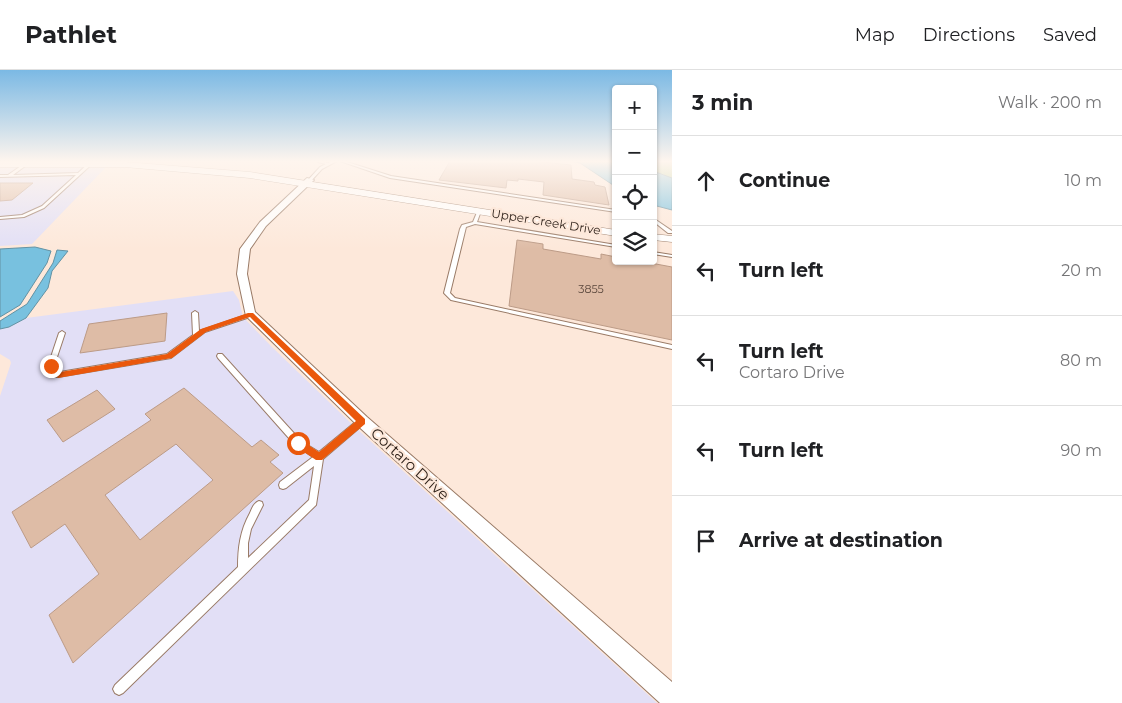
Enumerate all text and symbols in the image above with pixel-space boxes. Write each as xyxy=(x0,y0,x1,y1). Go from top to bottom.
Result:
text: Pathlet xyxy=(25,20,117,49)
text: Map xyxy=(855,24,895,46)
text: Directions xyxy=(923,24,1015,46)
text: Saved xyxy=(1043,24,1097,46)
map controls xyxy=(612,85,657,265)
button: + xyxy=(612,85,657,130)
text: 3 min xyxy=(692,90,753,115)
text: Walk · 200 m xyxy=(998,93,1102,112)
button: − xyxy=(612,130,657,175)
icon: ahead xyxy=(692,167,720,195)
text: Continue xyxy=(739,169,830,192)
text: 10 m xyxy=(1064,171,1102,190)
button: locate xyxy=(612,175,657,220)
street label: Upper Creek Drive xyxy=(490,205,602,238)
button: layers xyxy=(612,220,657,265)
icon: left xyxy=(692,257,720,285)
text: Turn left xyxy=(739,259,824,282)
text: 20 m xyxy=(1061,261,1102,280)
house number: 3855 xyxy=(578,282,604,296)
text: Turn left xyxy=(739,340,824,363)
icon: left xyxy=(692,347,720,375)
text: 80 m xyxy=(1060,351,1102,370)
route end xyxy=(40,355,63,378)
text: Cortaro Drive xyxy=(739,363,845,382)
street label: Cortaro Drive xyxy=(367,423,453,504)
route start xyxy=(287,432,310,455)
icon: left xyxy=(692,437,720,465)
text: Turn left xyxy=(739,439,824,462)
text: 90 m xyxy=(1060,441,1102,460)
icon: arrive xyxy=(692,527,720,555)
text: Arrive at destination xyxy=(739,529,943,552)

